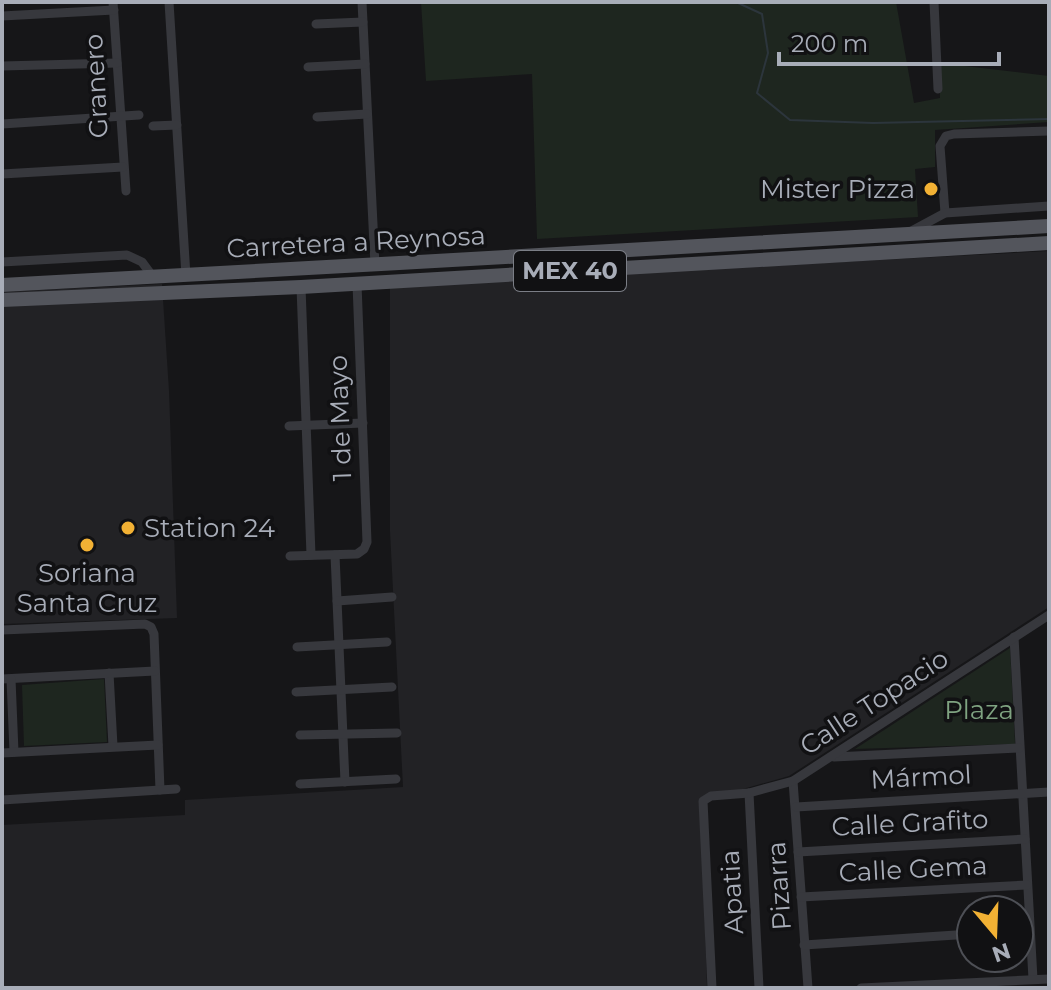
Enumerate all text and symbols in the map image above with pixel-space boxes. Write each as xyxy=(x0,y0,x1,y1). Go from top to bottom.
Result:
scale bar xyxy=(779,16,999,66)
text: 200 m xyxy=(791,29,868,58)
street label: Granero xyxy=(77,33,115,139)
place label: Mister Pizza xyxy=(760,173,915,205)
marker: Mister Pizza xyxy=(922,180,940,198)
street label: Carretera a Reynosa xyxy=(226,219,486,265)
road number: MEX 40 xyxy=(514,251,626,291)
street label: 1 de Mayo xyxy=(322,354,358,482)
place label: Station 24 xyxy=(144,512,275,544)
marker: Station 24 xyxy=(119,519,137,537)
marker: Soriana Santa Cruz xyxy=(78,536,96,554)
place label: Soriana Santa Cruz xyxy=(17,557,157,619)
street label: Calle Topacio xyxy=(794,642,954,762)
park label: Plaza xyxy=(944,694,1014,726)
street label: Mármol xyxy=(870,758,972,796)
street label: Calle Grafito xyxy=(831,803,989,843)
street label: Pizarra xyxy=(760,840,798,932)
street label: Apatia xyxy=(714,849,750,935)
street label: Calle Gema xyxy=(838,849,988,889)
north arrow xyxy=(955,894,1035,974)
text: N xyxy=(989,937,1014,968)

